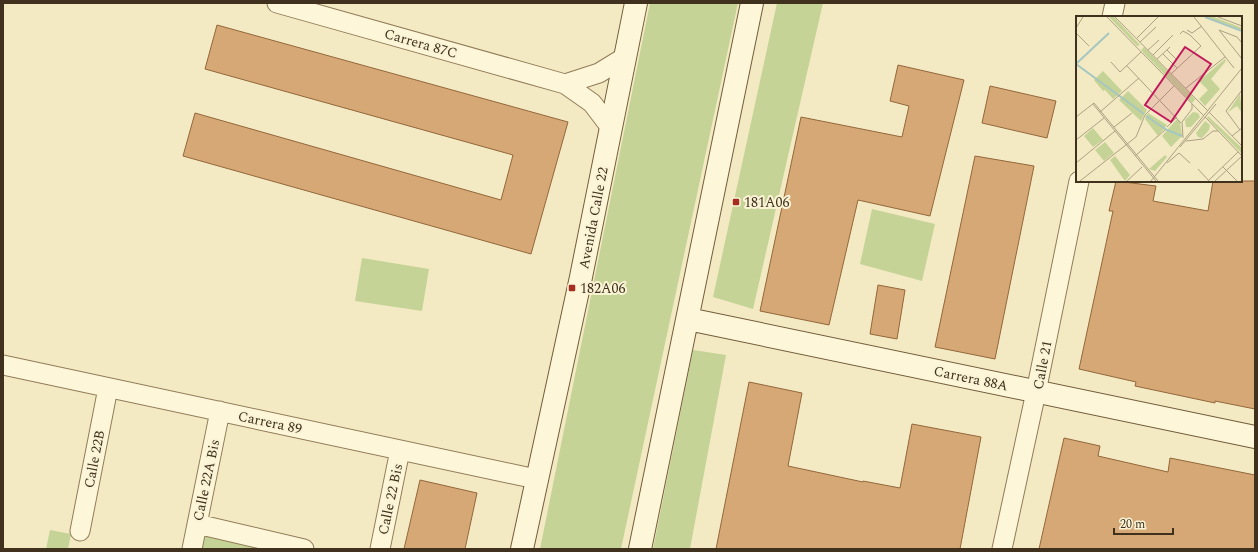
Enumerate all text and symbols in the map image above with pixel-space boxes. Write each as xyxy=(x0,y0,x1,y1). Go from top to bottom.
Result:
inset map xyxy=(1076,16,1242,182)
street label: Carrera 87C xyxy=(382,23,460,64)
street label: Avenida Calle 22 xyxy=(573,165,614,271)
place label: 181A06 xyxy=(744,192,790,213)
marker: 181A06 xyxy=(731,197,741,207)
place label: 182A06 xyxy=(580,278,626,299)
marker: 182A06 xyxy=(567,283,577,293)
street label: Calle 21 xyxy=(1027,339,1058,391)
street label: Carrera 88A xyxy=(932,360,1010,397)
street label: Carrera 89 xyxy=(236,405,304,440)
street label: Calle 22B xyxy=(79,428,110,490)
street label: Calle 22A Bis xyxy=(188,437,225,523)
street label: Calle 22 Bis xyxy=(373,461,408,537)
scale bar xyxy=(1114,510,1173,536)
text: 20 m xyxy=(1120,515,1145,534)

